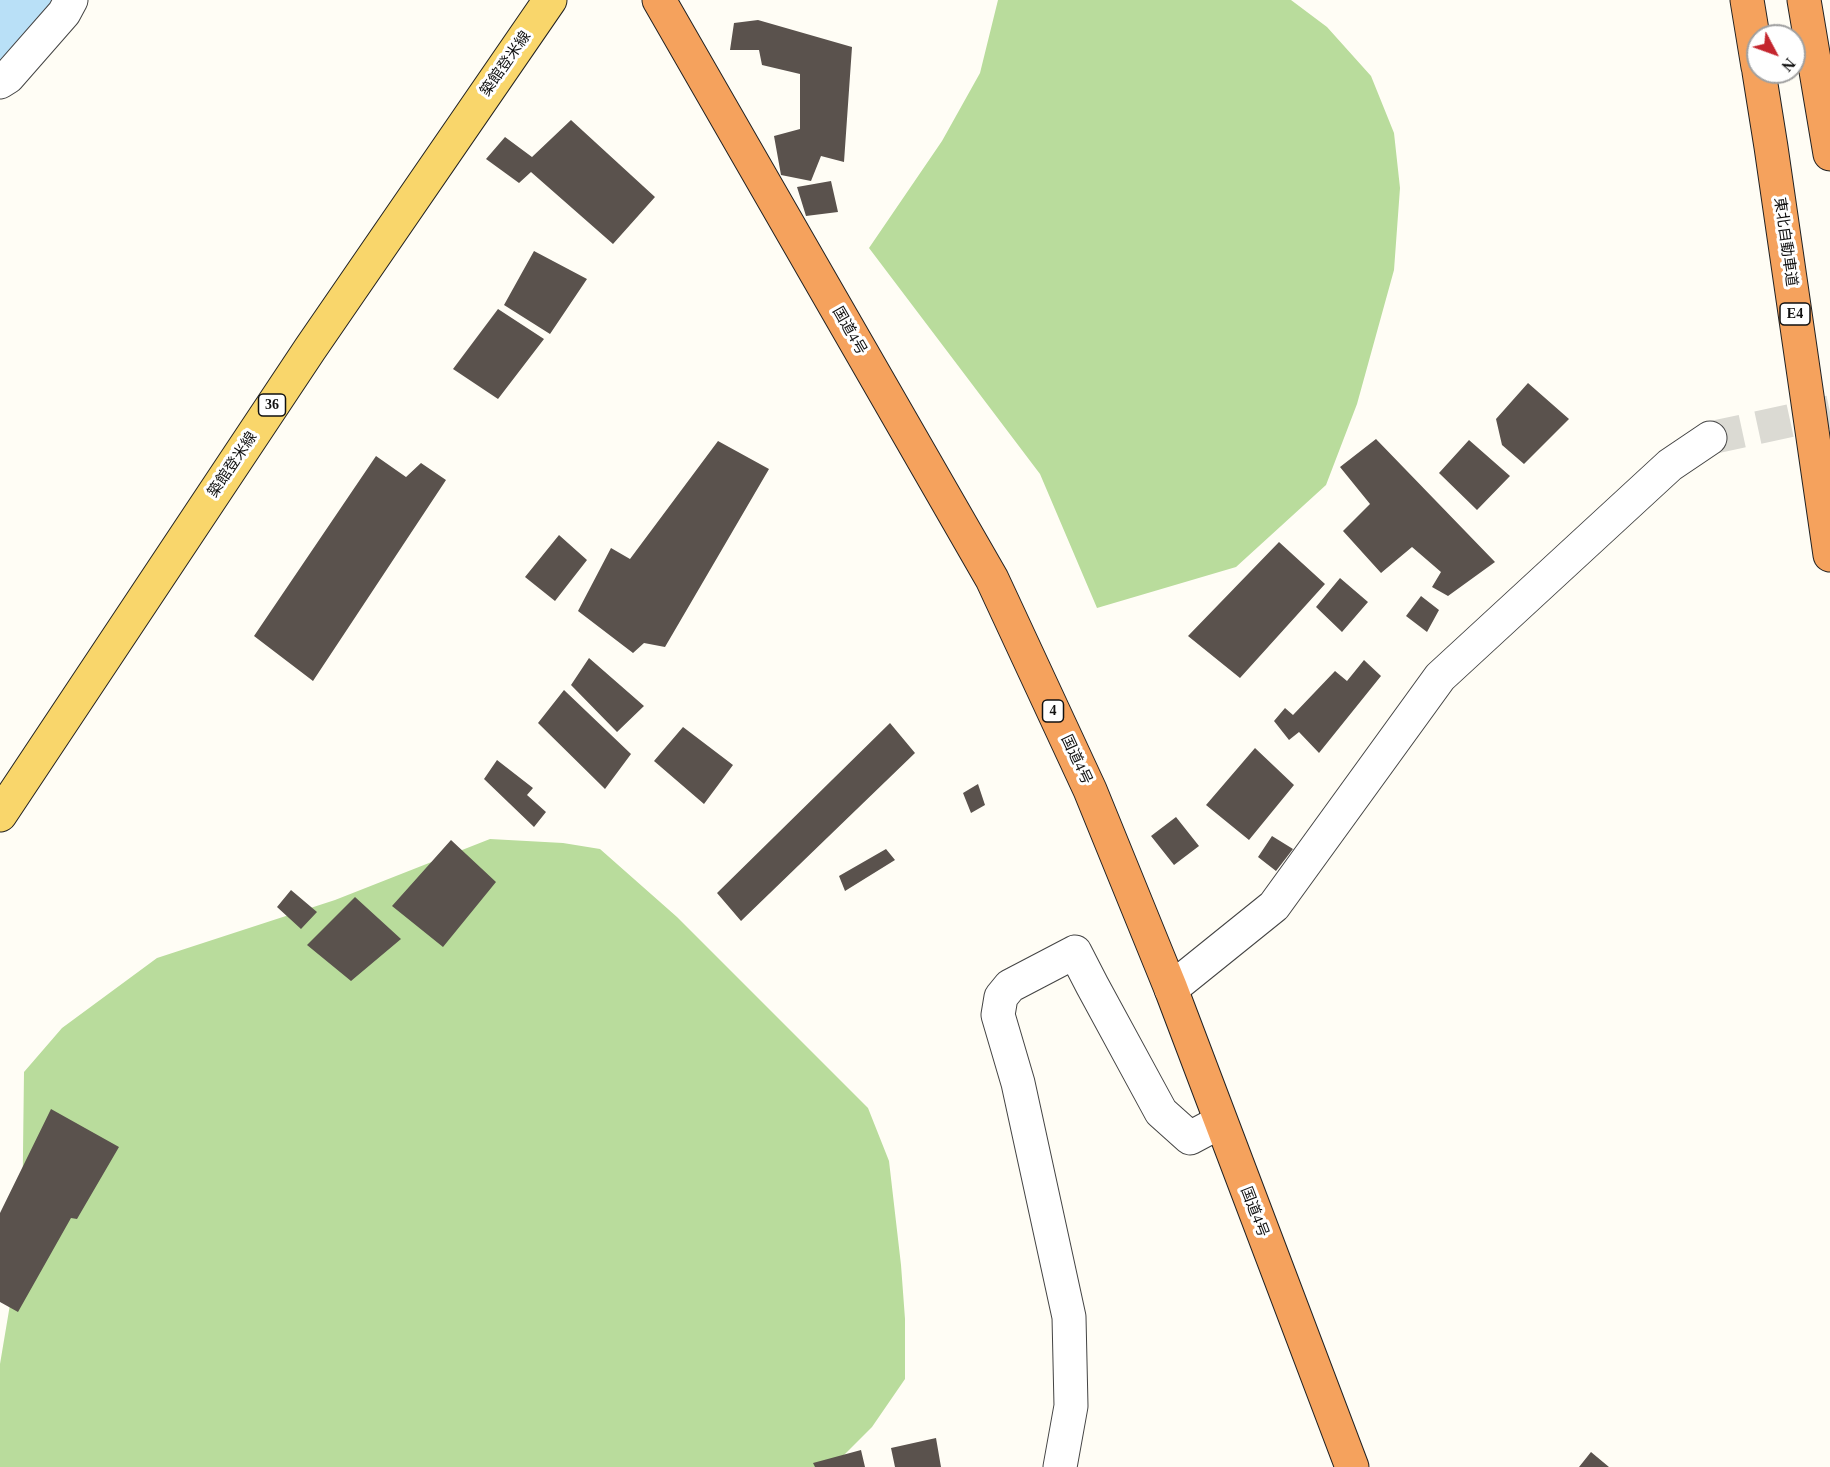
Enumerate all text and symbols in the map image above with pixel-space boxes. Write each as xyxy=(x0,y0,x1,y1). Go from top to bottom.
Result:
north arrow xyxy=(1746,24,1806,84)
street label: 築館登米線 xyxy=(477,28,535,100)
text: N xyxy=(1778,55,1799,75)
street label: 東北自動車道 xyxy=(1770,196,1800,288)
road number: E4 xyxy=(1780,303,1810,325)
street label: 国道4号 xyxy=(828,304,870,358)
road number: 36 xyxy=(258,394,286,416)
street label: 築館登米線 xyxy=(205,429,261,501)
road number: 4 xyxy=(1042,700,1064,722)
street label: 国道4号 xyxy=(1057,732,1095,788)
street label: 国道4号 xyxy=(1236,1184,1272,1240)

